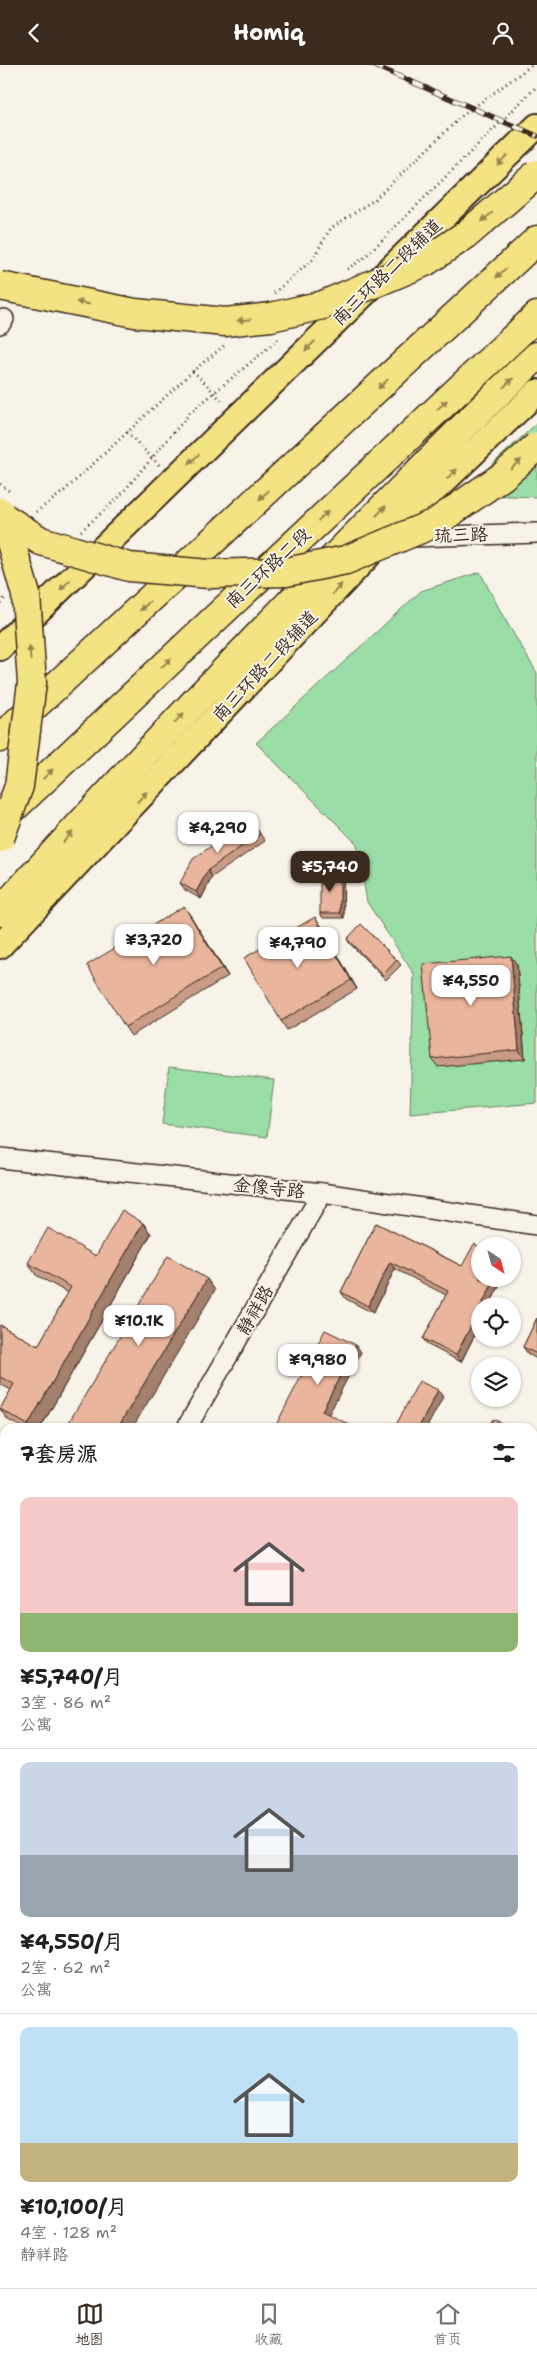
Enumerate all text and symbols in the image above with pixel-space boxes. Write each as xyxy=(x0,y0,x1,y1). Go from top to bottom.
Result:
text: Homiq xyxy=(233,18,304,47)
icon: back xyxy=(20,19,48,47)
icon: person xyxy=(489,19,517,47)
one-way arrow xyxy=(496,154,508,166)
one-way arrow xyxy=(481,212,494,223)
street label: 南三环路二段辅道 xyxy=(327,213,447,331)
one-way arrow xyxy=(496,267,508,279)
one-way arrow xyxy=(76,299,91,307)
one-way arrow xyxy=(236,316,252,324)
one-way arrow xyxy=(304,340,316,352)
one-way arrow xyxy=(501,377,513,389)
one-way arrow xyxy=(377,378,389,390)
one-way arrow xyxy=(436,399,448,411)
one-way arrow xyxy=(188,453,200,465)
one-way arrow xyxy=(510,458,522,470)
one-way arrow xyxy=(445,468,457,480)
one-way arrow xyxy=(258,489,270,501)
one-way arrow xyxy=(374,505,386,517)
one-way arrow xyxy=(317,510,329,522)
street label: 南三环路二段 xyxy=(220,522,316,614)
street label: 琉三路 xyxy=(434,522,488,548)
one-way arrow xyxy=(59,579,71,591)
one-way arrow xyxy=(331,583,343,595)
one-way arrow xyxy=(139,600,151,612)
street label: 南三环路二段辅道 xyxy=(207,605,323,727)
one-way arrow xyxy=(26,645,34,661)
one-way arrow xyxy=(160,657,172,669)
one-way arrow xyxy=(173,713,185,725)
one-way arrow xyxy=(41,768,53,780)
one-way arrow xyxy=(136,791,148,803)
pin: ¥4,290 xyxy=(177,811,259,854)
text: ¥4,290 xyxy=(189,817,247,838)
one-way arrow xyxy=(62,831,74,843)
pin: ¥5,740 xyxy=(289,851,371,893)
text: ¥5,740 xyxy=(302,856,358,877)
pin: ¥3,720 xyxy=(113,923,195,966)
pin: ¥4,790 xyxy=(257,927,339,969)
text: ¥3,720 xyxy=(126,929,182,950)
text: ¥4,790 xyxy=(269,932,327,953)
pin: ¥4,550 xyxy=(430,965,512,1007)
text: ¥4,550 xyxy=(443,970,500,991)
street label: 金像寺路 xyxy=(232,1172,306,1204)
north arrow xyxy=(471,1237,521,1287)
map controls xyxy=(471,1237,521,1407)
street label: 静祥路 xyxy=(231,1281,279,1339)
button: locate xyxy=(471,1297,521,1347)
pin: ¥10.1K xyxy=(98,1305,180,1347)
text: ¥10.1K xyxy=(114,1310,164,1331)
pin: ¥9,980 xyxy=(277,1343,359,1386)
text: ¥9,980 xyxy=(289,1349,347,1370)
button: layers xyxy=(471,1357,521,1407)
icon: filters xyxy=(490,1439,518,1467)
text: 7套房源 xyxy=(20,1440,98,1468)
icon: home xyxy=(224,1529,314,1619)
text: ¥5,740/月 xyxy=(20,1663,123,1691)
text: 3室 · 86 m² xyxy=(20,1692,111,1713)
text: 公寓 xyxy=(20,1714,52,1735)
icon: home xyxy=(224,1795,314,1885)
text: ¥4,550/月 xyxy=(20,1928,124,1956)
text: 2室 · 62 m² xyxy=(20,1957,111,1978)
text: 公寓 xyxy=(20,1979,52,2000)
icon: home xyxy=(224,2060,314,2150)
text: ¥10,100/月 xyxy=(20,2193,127,2221)
text: 4室 · 128 m² xyxy=(20,2222,117,2243)
text: 静祥路 xyxy=(20,2244,68,2265)
tab: 地图 xyxy=(76,2300,104,2348)
tab: 收藏 xyxy=(255,2300,283,2348)
tab: 首页 xyxy=(434,2300,462,2348)

